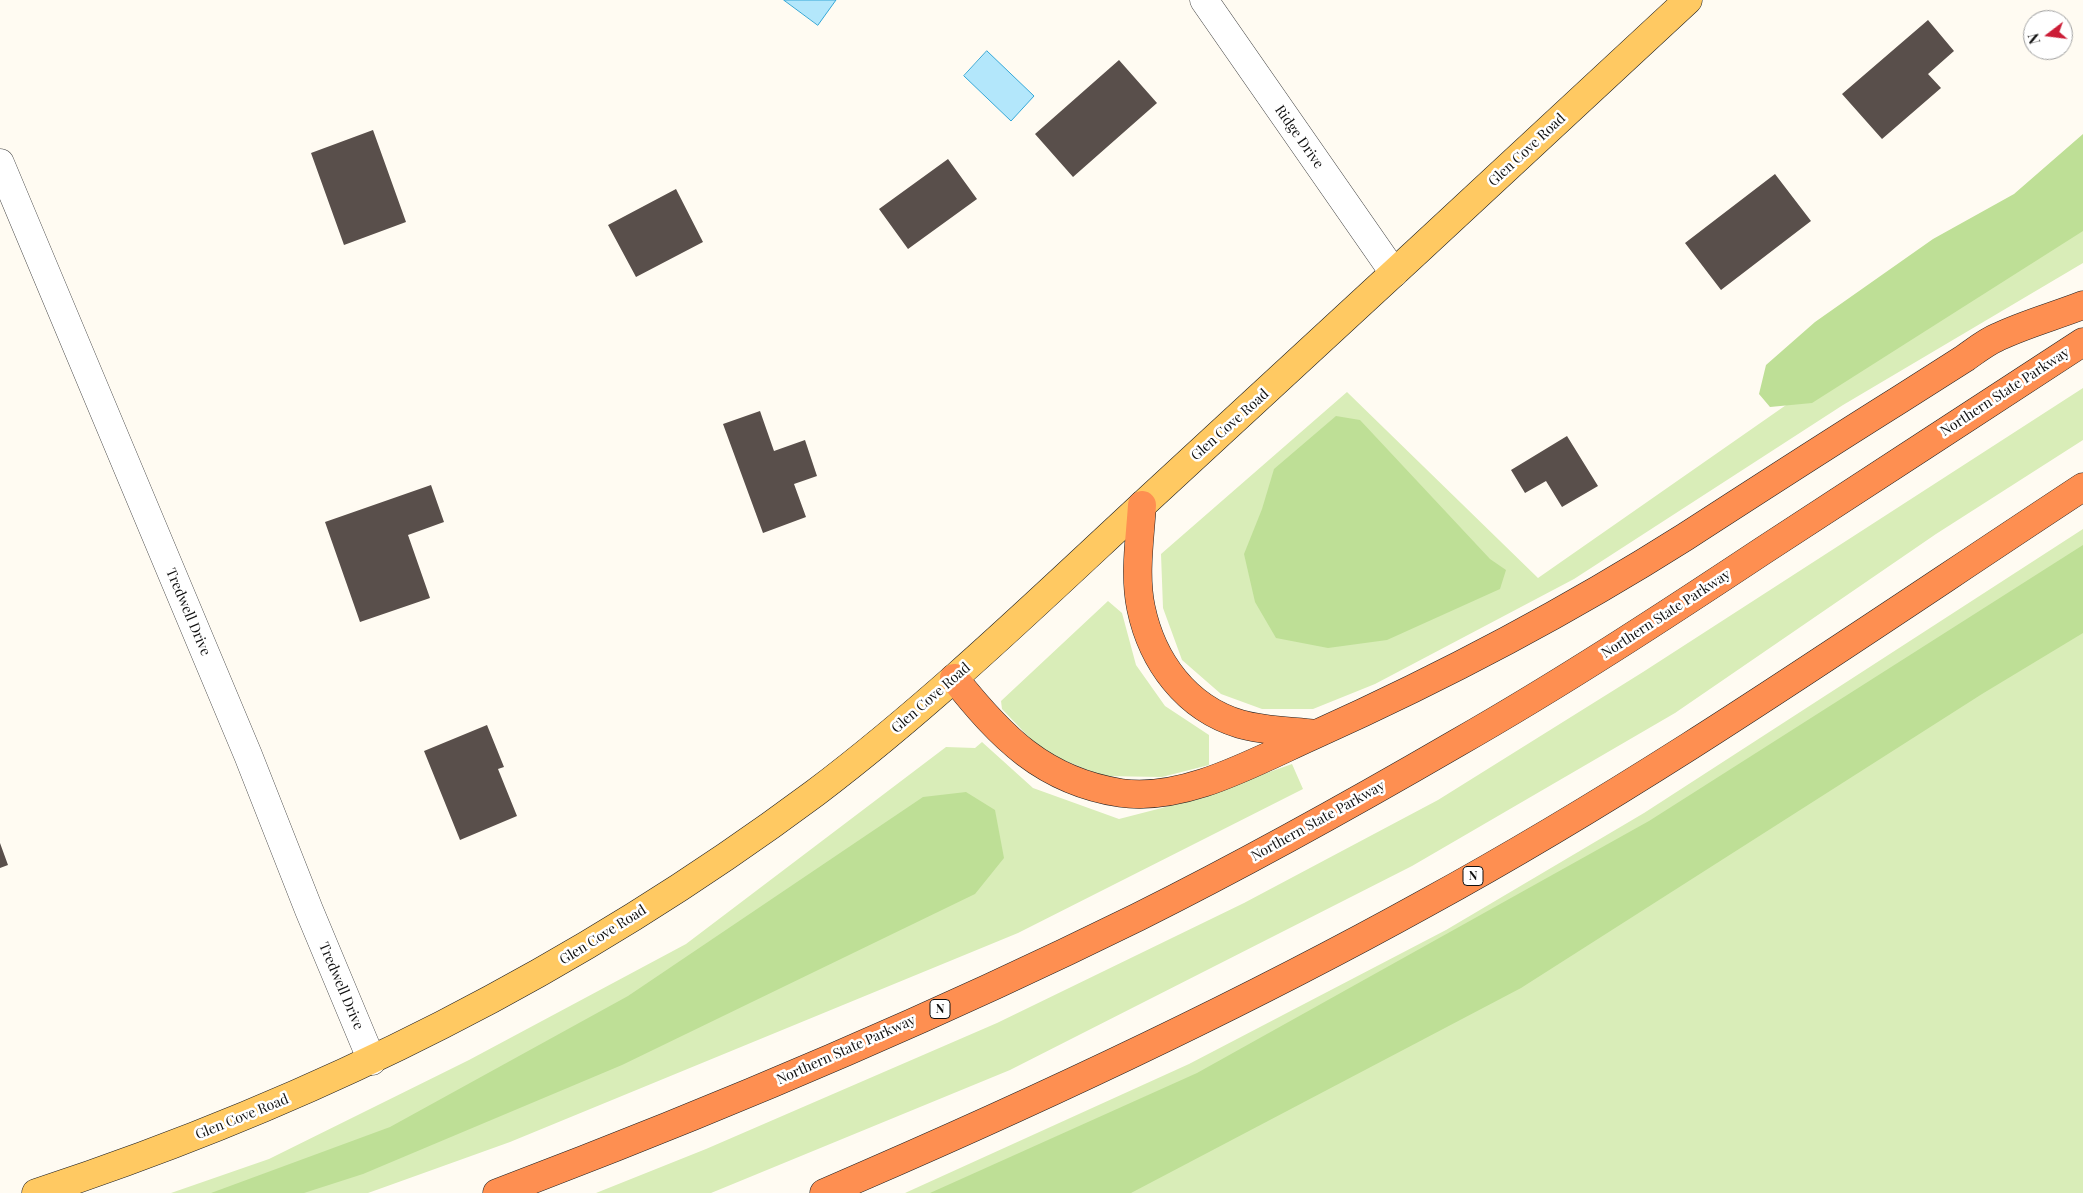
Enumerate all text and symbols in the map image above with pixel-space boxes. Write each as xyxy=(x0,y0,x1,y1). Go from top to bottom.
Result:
north arrow xyxy=(2023,10,2073,60)
text: N xyxy=(2024,31,2044,46)
street label: Ridge Drive xyxy=(1271,102,1327,172)
street label: Glen Cove Road xyxy=(1485,110,1569,190)
street label: Northern State Parkway xyxy=(1937,344,2073,440)
street label: Glen Cove Road xyxy=(1188,386,1272,464)
street label: Tredwell Drive xyxy=(162,566,214,658)
street label: Northern State Parkway xyxy=(1598,566,1734,662)
street label: Glen Cove Road xyxy=(888,659,974,737)
street label: Northern State Parkway xyxy=(1248,777,1388,865)
road number: N xyxy=(1463,866,1483,886)
street label: Glen Cove Road xyxy=(557,902,649,968)
street label: Tredwell Drive xyxy=(315,940,367,1032)
road number: N xyxy=(930,1000,950,1019)
street label: Northern State Parkway xyxy=(774,1012,918,1088)
street label: Glen Cove Road xyxy=(193,1091,291,1143)

